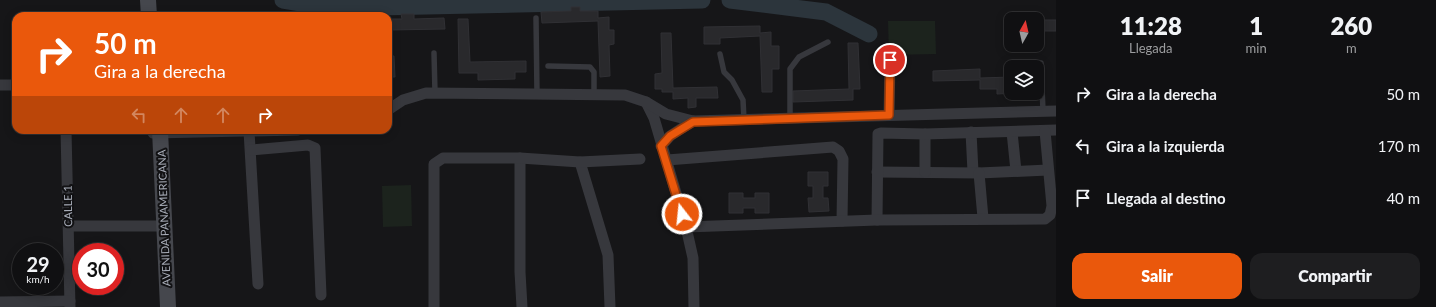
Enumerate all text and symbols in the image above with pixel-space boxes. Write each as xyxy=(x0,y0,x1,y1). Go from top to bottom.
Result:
text: 11:28 xyxy=(1120,11,1182,40)
text: 1 xyxy=(1249,11,1263,40)
text: 260 xyxy=(1330,11,1372,40)
north arrow xyxy=(1004,12,1044,52)
map controls xyxy=(1004,12,1044,100)
text: 50 m xyxy=(94,26,157,60)
icon: right xyxy=(28,28,80,80)
text: Llegada xyxy=(1129,40,1173,56)
text: min xyxy=(1246,40,1267,56)
text: m xyxy=(1346,40,1357,56)
pin xyxy=(873,43,907,77)
icon: arrive xyxy=(879,49,901,71)
text: Gira a la derecha xyxy=(94,60,226,82)
button: layers xyxy=(1004,60,1044,100)
icon: right xyxy=(1072,83,1094,105)
text: Gira a la derecha xyxy=(1106,85,1217,103)
text: 50 m xyxy=(1386,85,1420,103)
icon: left xyxy=(128,104,150,126)
icon: ahead xyxy=(170,104,192,126)
icon: ahead xyxy=(212,104,234,126)
icon: right xyxy=(254,104,276,126)
icon: left xyxy=(1072,135,1094,157)
text: Gira a la izquierda xyxy=(1106,137,1225,155)
text: 170 m xyxy=(1378,137,1420,155)
street label: AVENIDA PANAMERICANA xyxy=(155,149,172,287)
street label: CALLE 1 xyxy=(61,185,74,227)
icon: arrive xyxy=(1072,187,1094,209)
text: Llegada al destino xyxy=(1106,189,1226,207)
text: 40 m xyxy=(1386,189,1420,207)
position arrow xyxy=(661,193,703,235)
speed limit sign: 30 xyxy=(72,243,124,295)
text: 29 xyxy=(26,252,50,276)
button: Salir xyxy=(1072,253,1242,299)
button: Compartir xyxy=(1250,253,1420,299)
text: km/h xyxy=(26,273,50,285)

